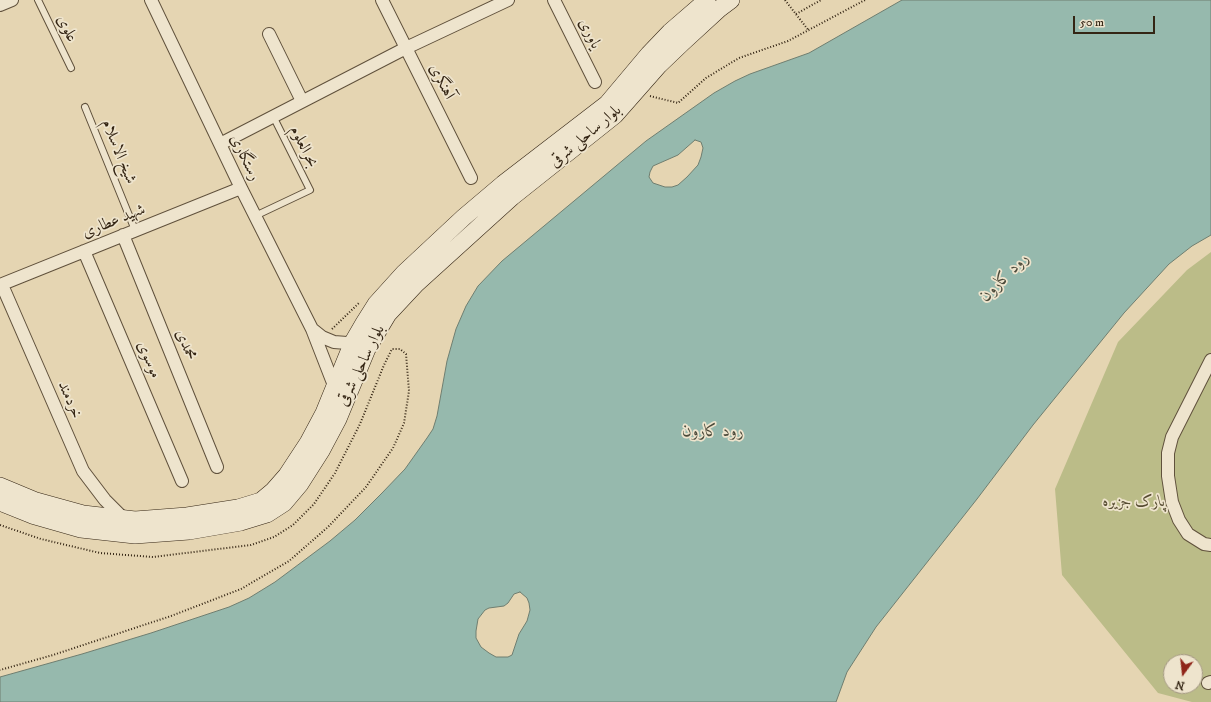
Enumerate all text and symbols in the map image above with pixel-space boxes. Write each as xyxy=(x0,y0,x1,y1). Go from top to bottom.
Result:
scale bar xyxy=(1075,8,1157,34)
street label: علوی xyxy=(51,12,81,46)
text: 50 m xyxy=(1080,15,1104,30)
street label: یاوری xyxy=(573,16,605,52)
street label: آهنگری xyxy=(424,61,458,103)
street label: بلوار ساحلی شرقی xyxy=(546,101,626,173)
street label: شیخ الاسلام xyxy=(96,117,140,187)
street label: بحرالعلوم xyxy=(284,123,322,171)
street label: رستگاری xyxy=(225,132,263,184)
street label: شهید عطاری xyxy=(80,201,148,243)
water label: رود کارون xyxy=(976,249,1034,307)
street label: بلوار ساحلی شرقی xyxy=(334,322,390,410)
street label: محمدی xyxy=(170,327,200,363)
street label: موسوی xyxy=(132,338,164,382)
street label: خردمند xyxy=(53,378,85,422)
water label: رود کارون xyxy=(682,422,744,442)
park label: پارک جزیره xyxy=(1103,493,1165,513)
north arrow xyxy=(1163,654,1203,694)
text: N xyxy=(1174,677,1186,693)

